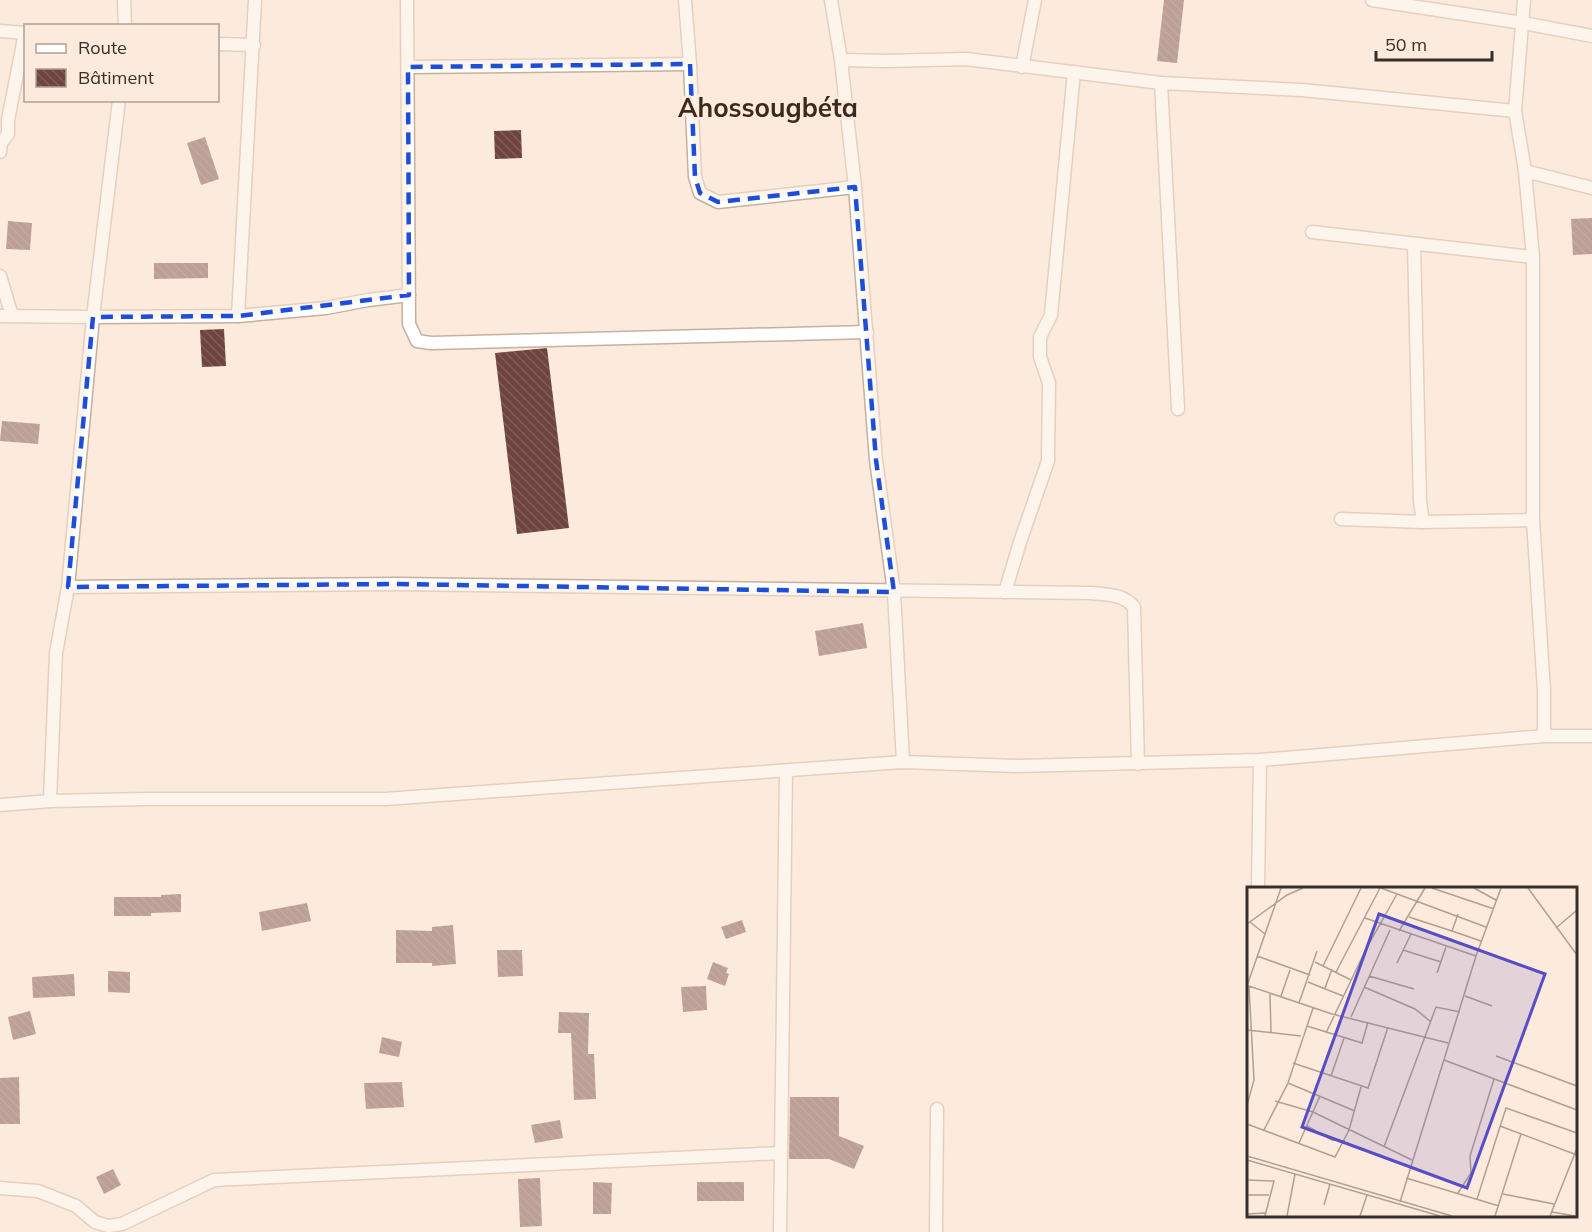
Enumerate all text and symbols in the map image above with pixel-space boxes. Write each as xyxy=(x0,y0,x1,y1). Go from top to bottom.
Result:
legend xyxy=(24,24,219,102)
scale bar xyxy=(1376,24,1492,62)
text: 50 m xyxy=(1385,33,1427,56)
text: Route xyxy=(78,36,127,59)
text: Bâtiment xyxy=(78,66,154,89)
district label: Ahossougbéta xyxy=(678,91,858,124)
inset map xyxy=(1247,887,1577,1217)

